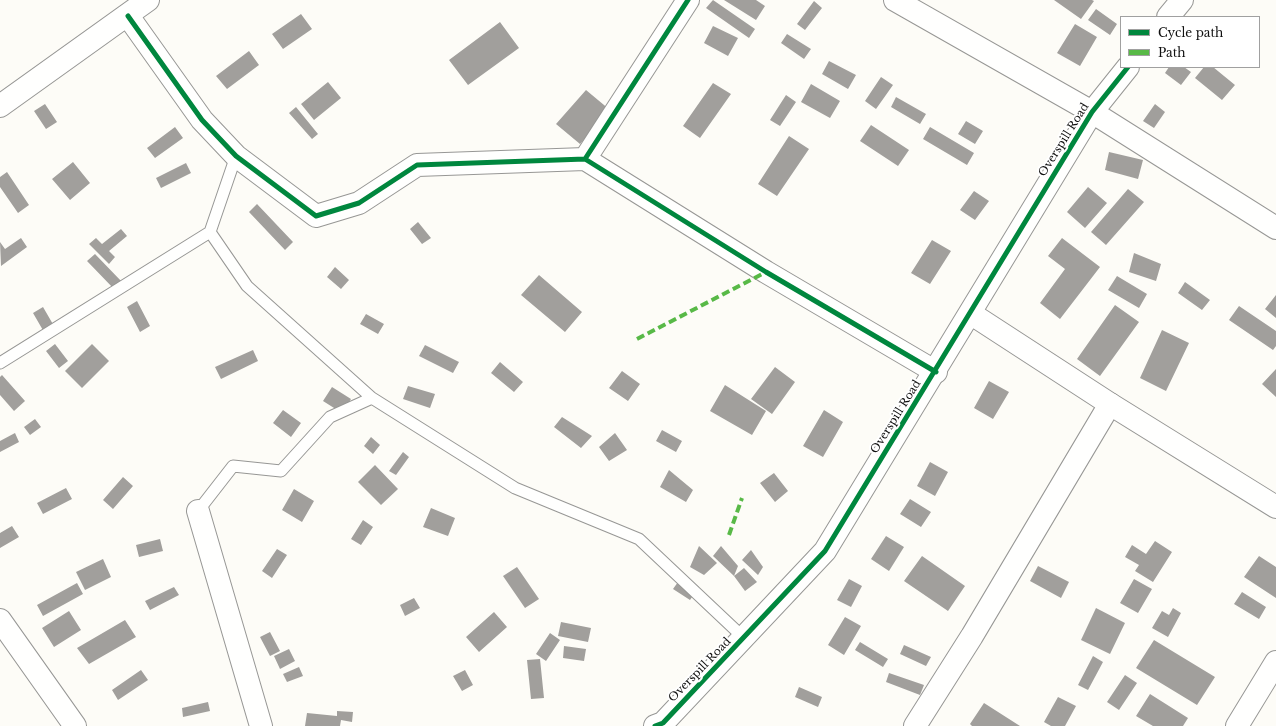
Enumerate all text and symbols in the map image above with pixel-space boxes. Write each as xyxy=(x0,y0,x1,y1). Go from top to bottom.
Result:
legend xyxy=(1120,16,1260,68)
text: Cycle path xyxy=(1158,25,1223,40)
text: Path xyxy=(1158,45,1186,60)
street label: Overspill Road xyxy=(1036,101,1092,179)
street label: Overspill Road xyxy=(868,378,924,456)
street label: Overspill Road xyxy=(666,635,734,705)

